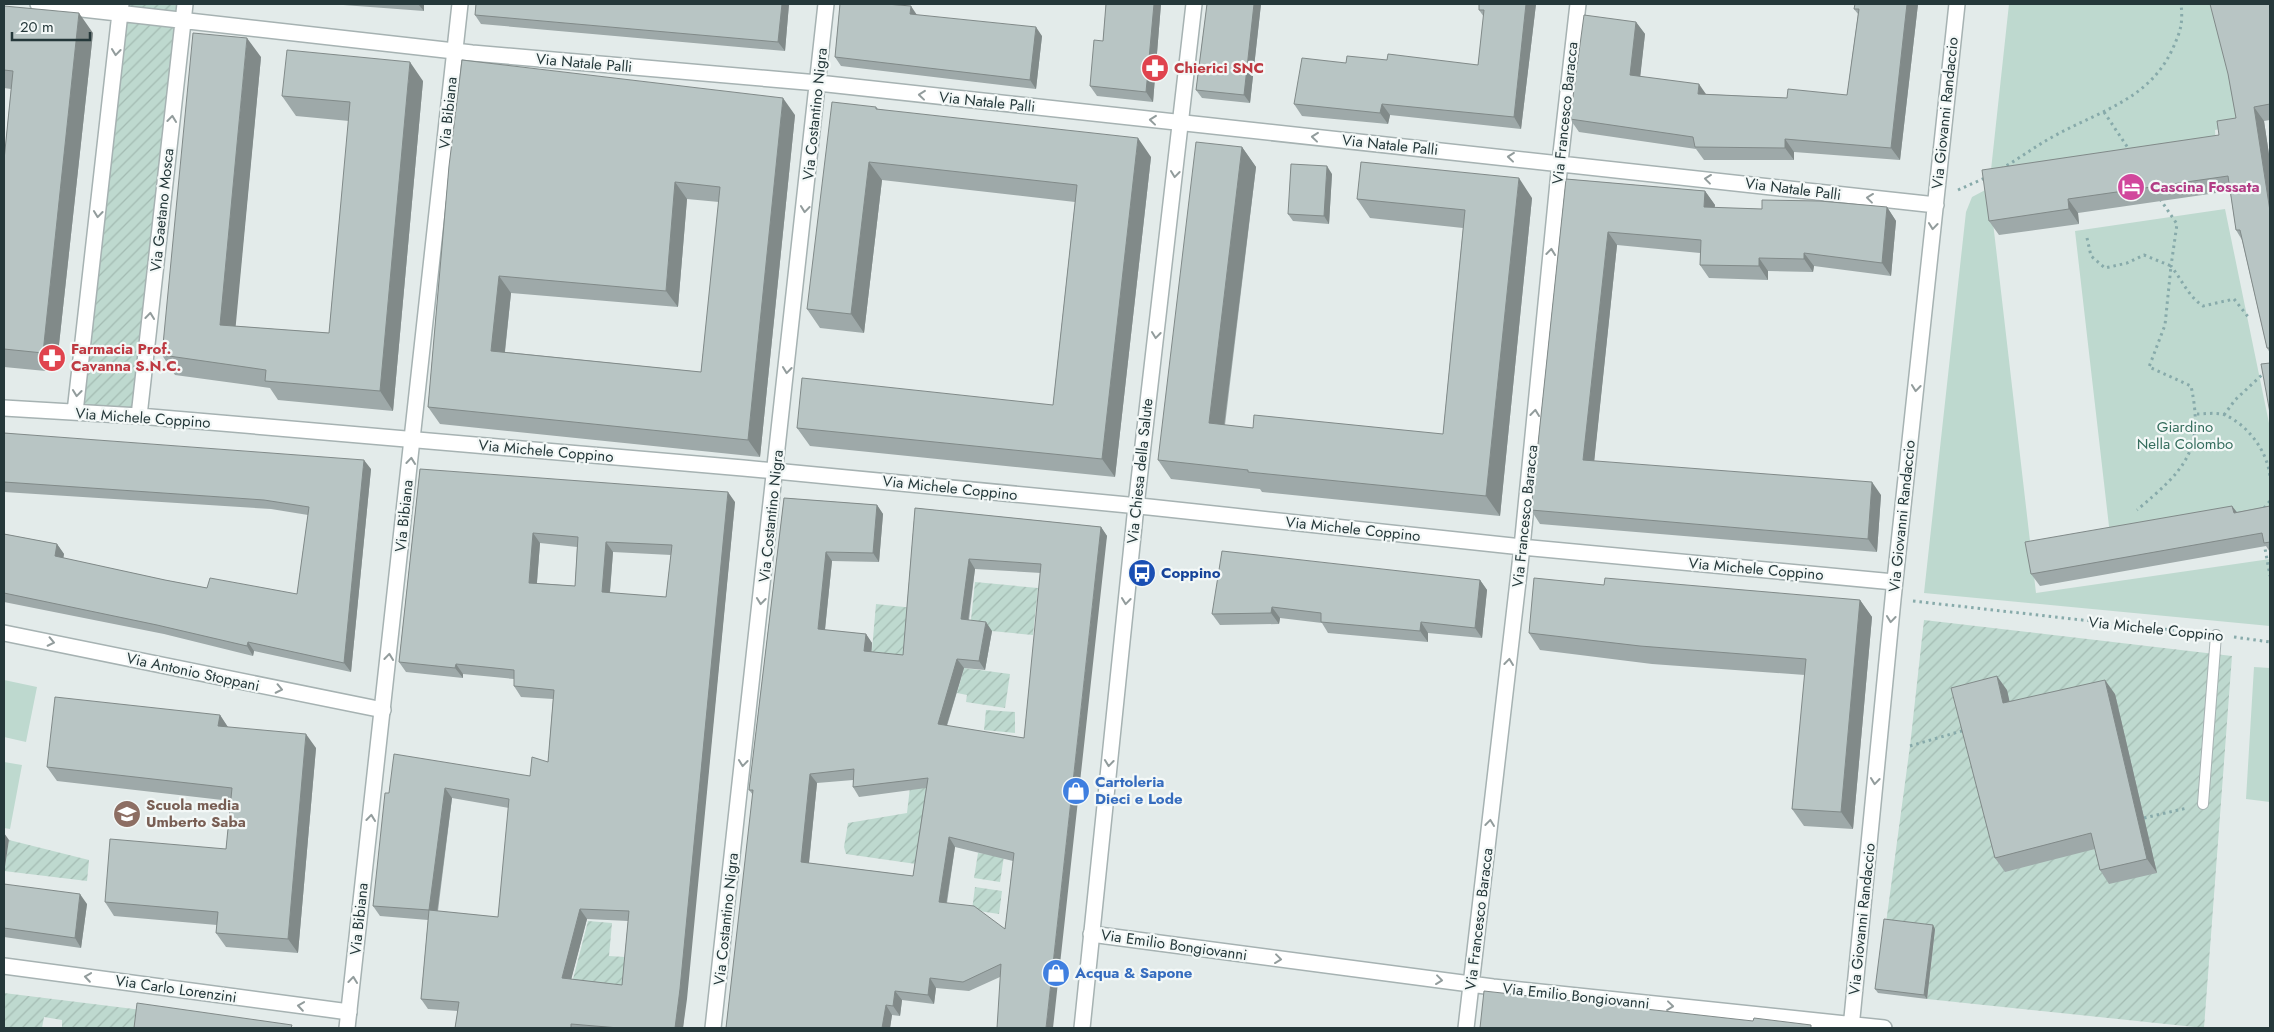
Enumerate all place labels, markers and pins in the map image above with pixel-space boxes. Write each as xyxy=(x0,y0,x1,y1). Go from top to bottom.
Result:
pharmacy icon: Chierici SNC xyxy=(1140,53,1170,83)
place label: Chierici SNC xyxy=(1174,57,1264,79)
hotel icon: Cascina Fossata xyxy=(2116,172,2146,202)
place label: Cascina Fossata xyxy=(2150,176,2260,198)
place label: Farmacia Prof. Cavanna S.N.C. xyxy=(71,338,181,377)
pharmacy icon: Farmacia Prof. Cavanna S.N.C. xyxy=(37,343,67,373)
bus stop icon: Coppino xyxy=(1127,558,1157,588)
place label: Coppino xyxy=(1161,562,1221,584)
place label: Cartoleria Dieci e Lode xyxy=(1095,771,1183,810)
shop icon: Cartoleria Dieci e Lode xyxy=(1061,776,1091,806)
place label: Scuola media Umberto Saba xyxy=(146,794,246,833)
school or university icon: Scuola media Umberto Saba xyxy=(112,799,142,829)
shop icon: Acqua & Sapone xyxy=(1041,958,1071,988)
place label: Acqua & Sapone xyxy=(1074,962,1193,984)

